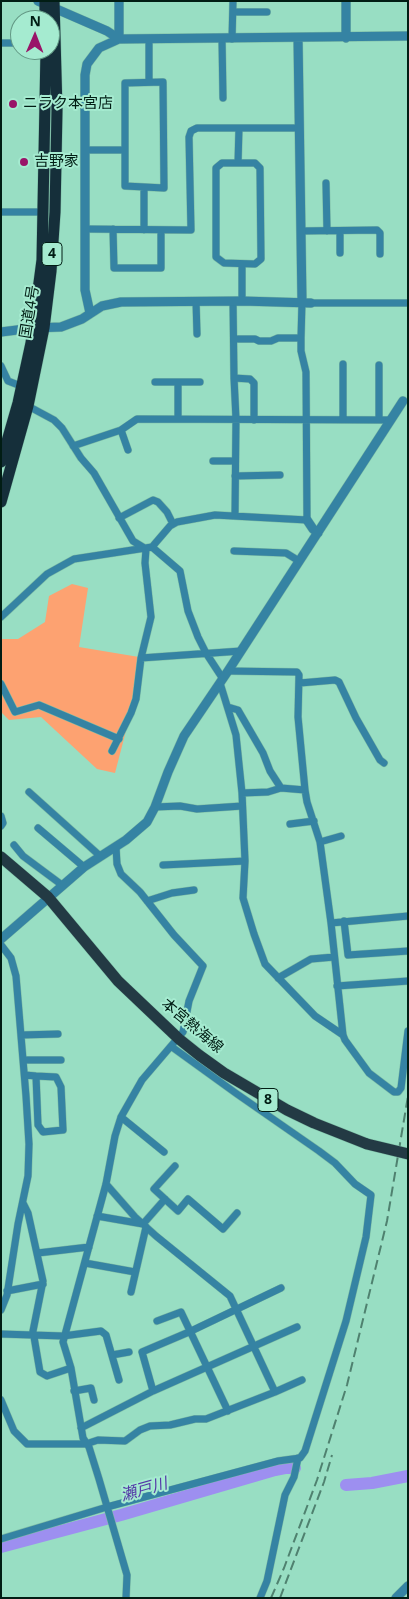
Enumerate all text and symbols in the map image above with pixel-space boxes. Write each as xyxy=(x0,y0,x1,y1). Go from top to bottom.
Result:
north arrow xyxy=(10,10,60,60)
text: N xyxy=(29,11,41,30)
place label: ニラク本宮店 xyxy=(23,95,113,113)
marker: ニラク本宮店 xyxy=(7,98,19,110)
place label: 吉野家 xyxy=(34,153,79,171)
marker: 吉野家 xyxy=(18,156,30,168)
road number: 4 xyxy=(42,242,62,266)
street label: 国道4号 xyxy=(17,284,43,340)
street label: 本宮熱海線 xyxy=(157,995,227,1057)
road number: 8 xyxy=(258,1088,278,1112)
water label: 瀬戸川 xyxy=(118,1474,170,1506)

